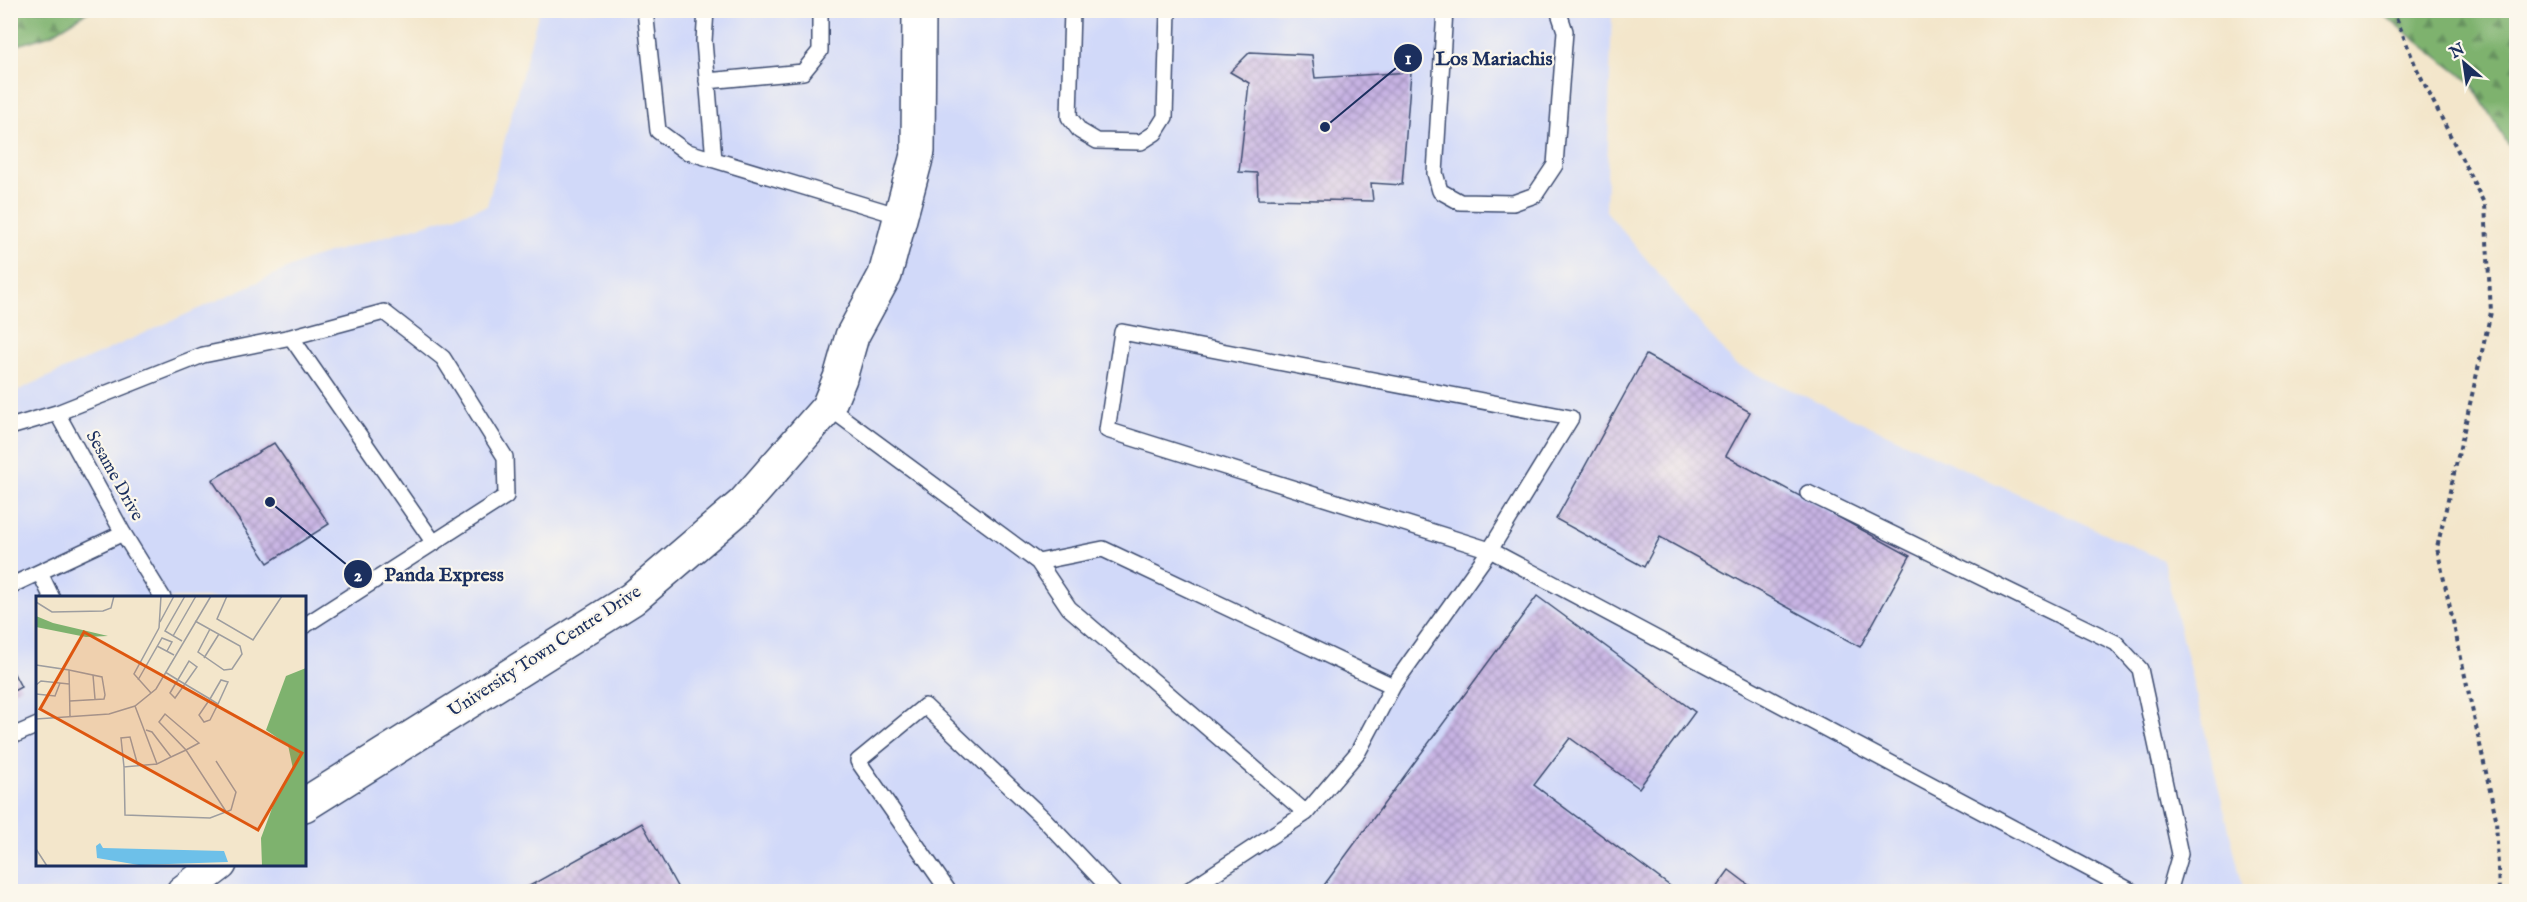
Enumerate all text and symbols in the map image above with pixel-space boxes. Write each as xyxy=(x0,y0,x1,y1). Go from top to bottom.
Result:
north arrow xyxy=(2434,33,2494,93)
callout: Los Mariachis xyxy=(1393,39,1564,77)
text: N xyxy=(2446,39,2469,64)
text: Los Mariachis xyxy=(1436,47,1553,72)
text: 1 xyxy=(1405,48,1412,71)
street label: Sesame Drive xyxy=(80,427,148,525)
callout: Panda Express xyxy=(343,555,516,593)
text: Panda Express xyxy=(384,563,504,588)
text: 2 xyxy=(354,565,363,588)
street label: University Town Centre Drive xyxy=(444,581,646,723)
inset map xyxy=(36,596,306,866)

